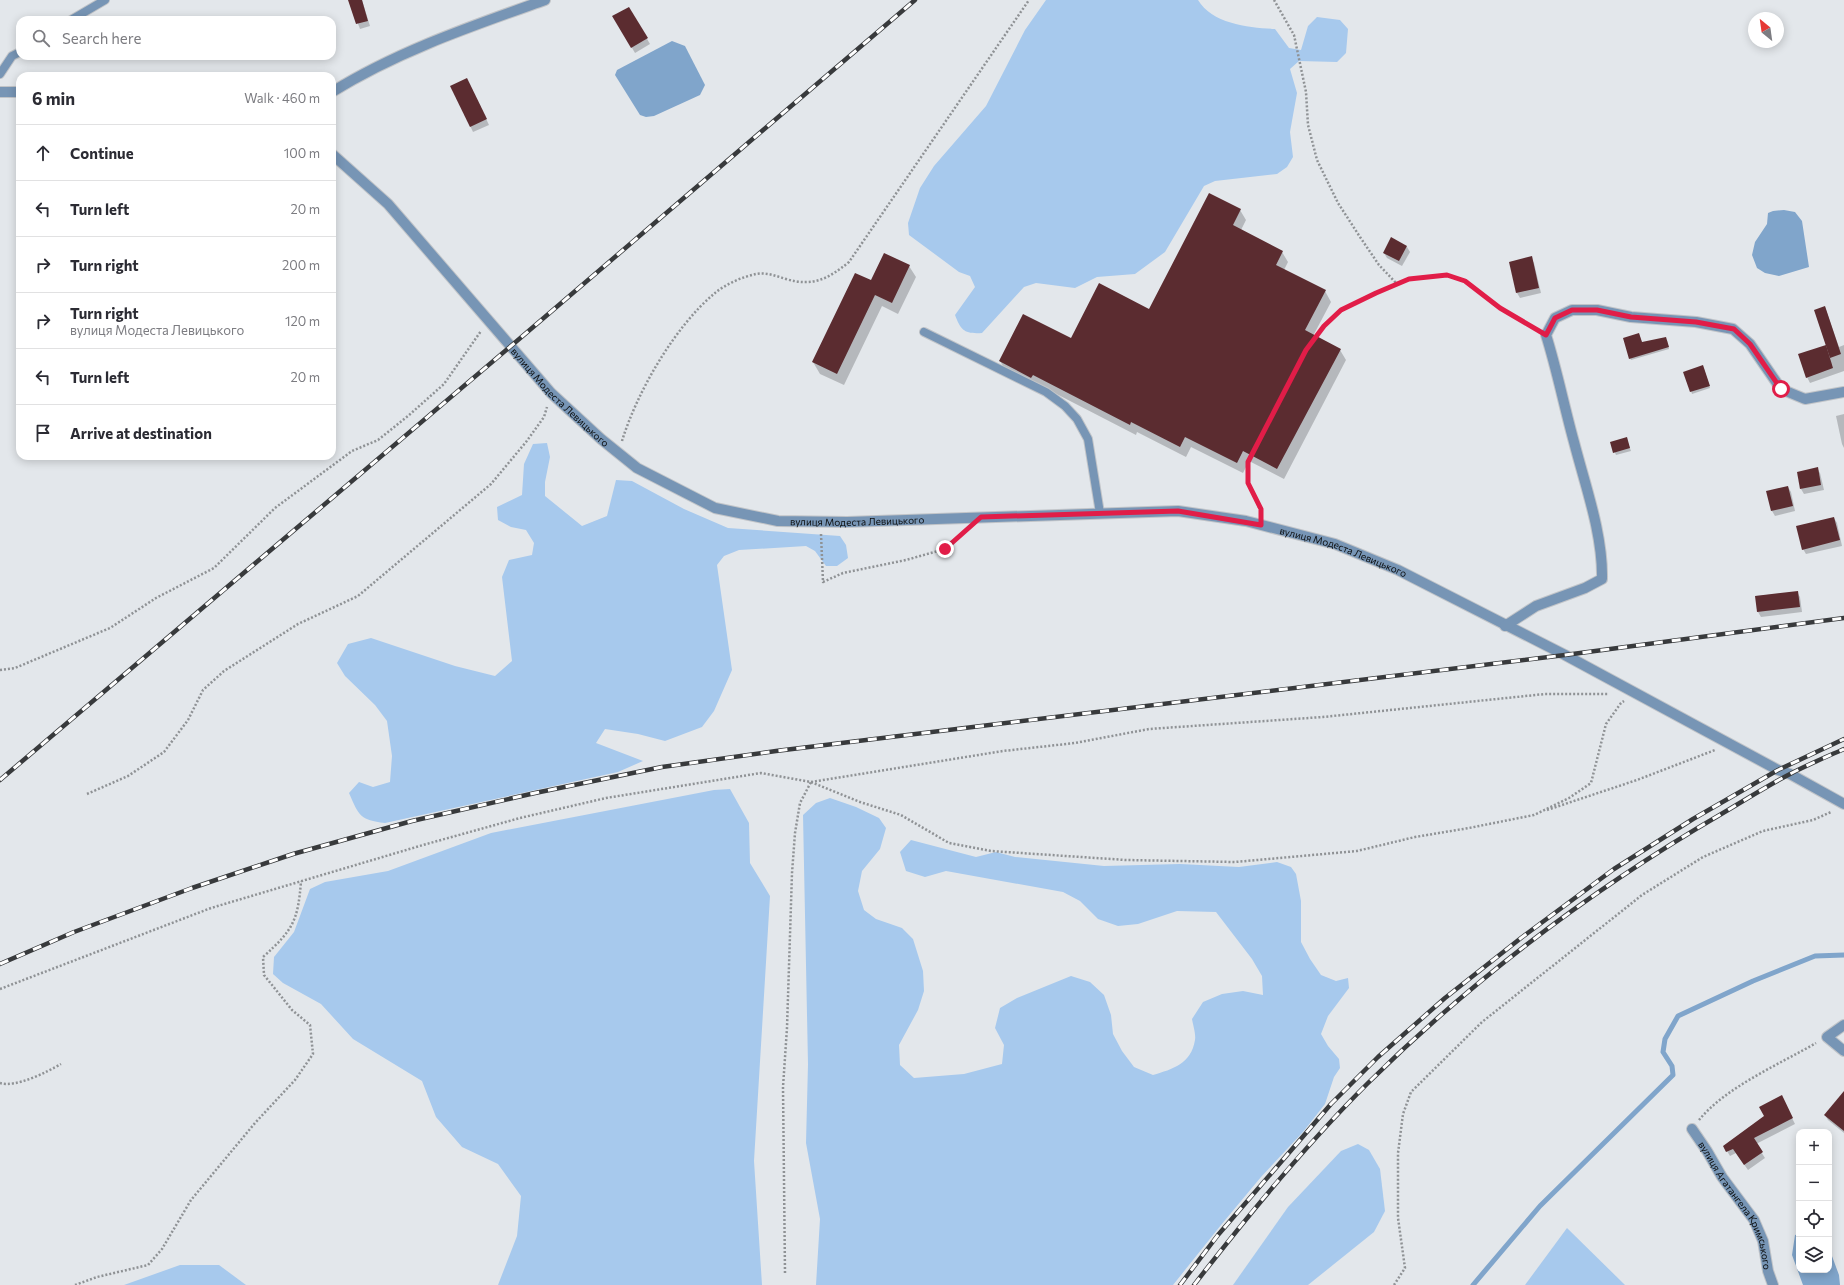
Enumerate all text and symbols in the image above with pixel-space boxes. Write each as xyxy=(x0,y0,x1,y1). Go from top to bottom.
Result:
north arrow xyxy=(1748,12,1784,48)
search box xyxy=(16,16,336,60)
icon: search xyxy=(30,27,52,49)
text: Search here xyxy=(62,29,141,47)
text: 6 min xyxy=(32,88,75,109)
text: Walk · 460 m xyxy=(244,90,320,106)
icon: ahead xyxy=(32,142,54,164)
text: Continue xyxy=(70,144,134,162)
text: 100 m xyxy=(284,145,320,161)
icon: left xyxy=(32,198,54,220)
text: Turn left xyxy=(70,200,129,218)
text: 20 m xyxy=(291,201,320,217)
icon: right xyxy=(32,254,54,276)
text: Turn right xyxy=(70,256,139,274)
text: 200 m xyxy=(282,257,320,273)
text: Turn right xyxy=(70,304,139,322)
icon: right xyxy=(32,310,54,332)
text: 120 m xyxy=(285,313,320,329)
text: вулиця Модеста Левицького xyxy=(70,322,244,338)
street label: вулиця Модеста Левицького xyxy=(509,345,611,449)
icon: left xyxy=(32,366,54,388)
text: Turn left xyxy=(70,368,129,386)
text: 20 m xyxy=(291,369,320,385)
route start xyxy=(1772,380,1790,398)
icon: arrive xyxy=(32,422,54,444)
text: Arrive at destination xyxy=(70,424,212,442)
street label: вулиця Модеста Левицького xyxy=(790,513,925,528)
street label: вулиця Модеста Левицького xyxy=(1279,524,1409,580)
route end xyxy=(936,540,954,558)
map controls xyxy=(1796,1129,1832,1273)
button: + xyxy=(1796,1129,1832,1165)
street label: вулиця Агатангела Кримського xyxy=(1696,1139,1774,1271)
button: − xyxy=(1796,1165,1832,1201)
button: locate xyxy=(1796,1201,1832,1237)
button: layers xyxy=(1796,1237,1832,1273)

